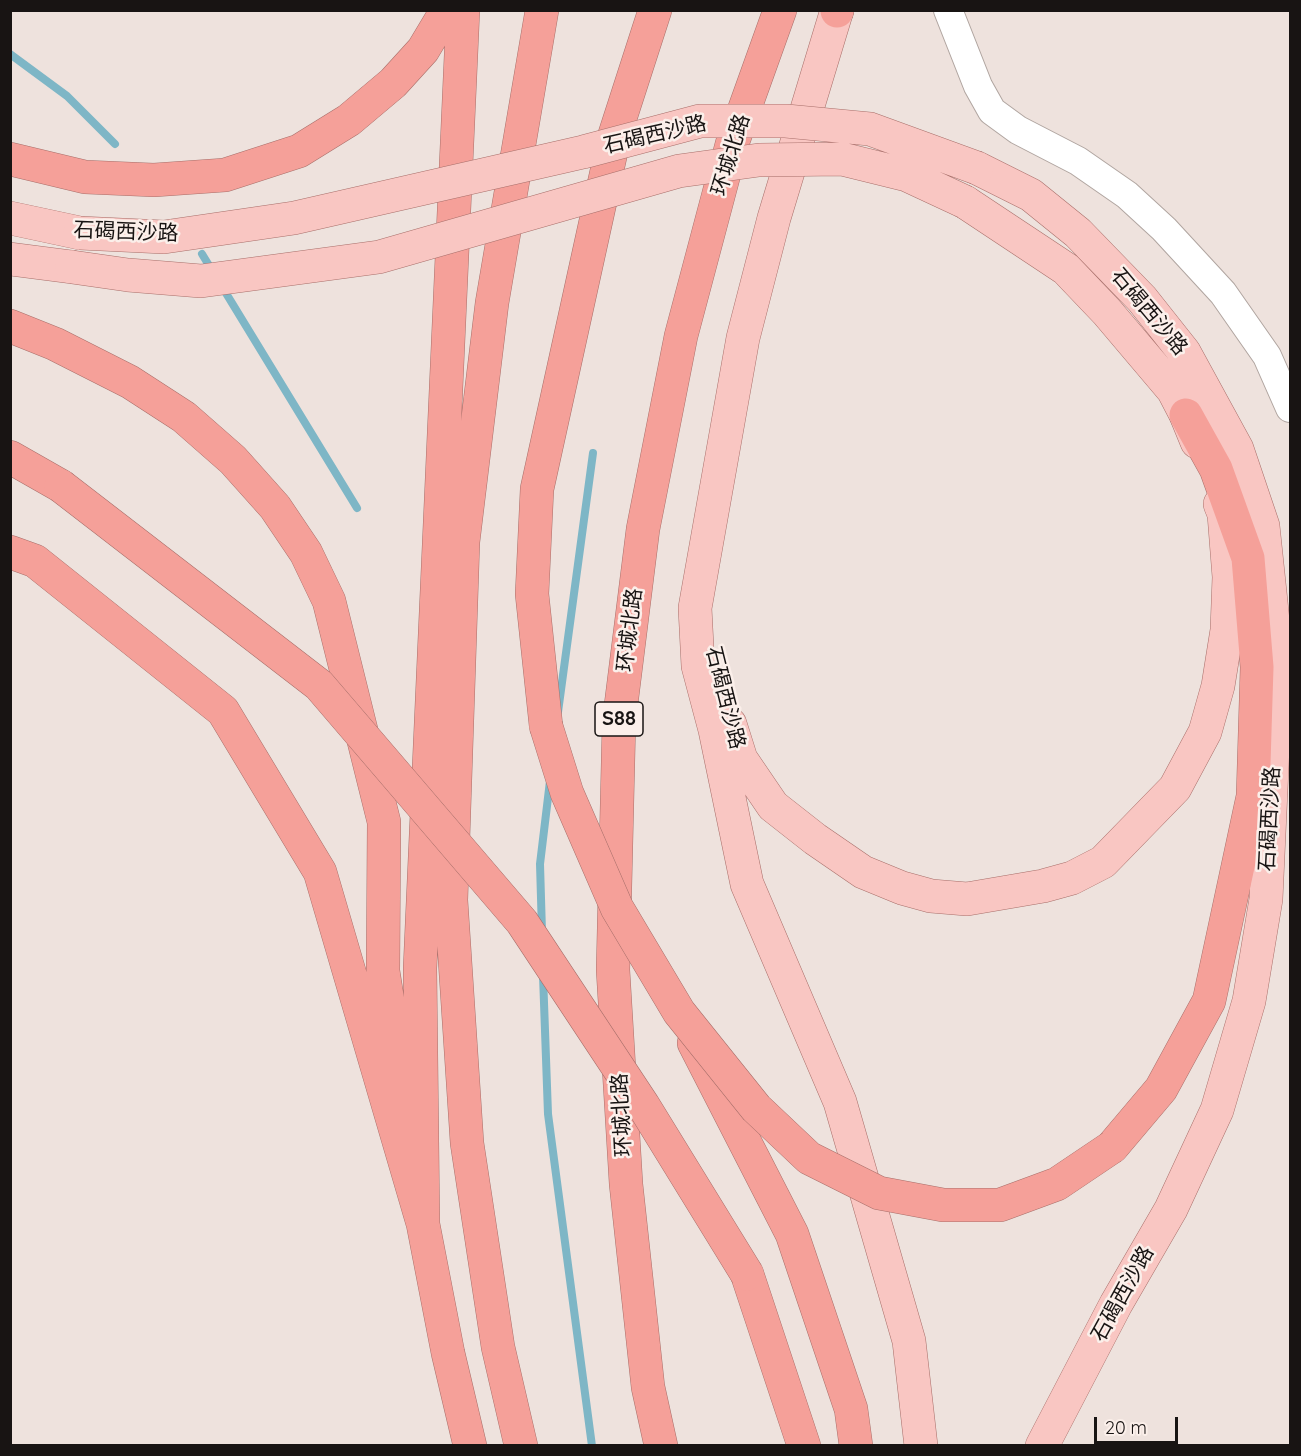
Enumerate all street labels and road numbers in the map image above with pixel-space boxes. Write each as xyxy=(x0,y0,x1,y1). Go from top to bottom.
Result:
street label: 石碣西沙路 xyxy=(601,111,709,159)
street label: 环城北路 xyxy=(707,111,755,199)
street label: 石碣西沙路 xyxy=(73,218,179,246)
street label: 石碣西沙路 xyxy=(1106,264,1192,360)
street label: 环城北路 xyxy=(612,587,648,673)
street label: 石碣西沙路 xyxy=(700,644,750,752)
road number: S88 xyxy=(595,702,643,736)
street label: 石碣西沙路 xyxy=(1255,766,1285,872)
street label: 环城北路 xyxy=(607,1072,637,1158)
street label: 石碣西沙路 xyxy=(1087,1242,1159,1346)

